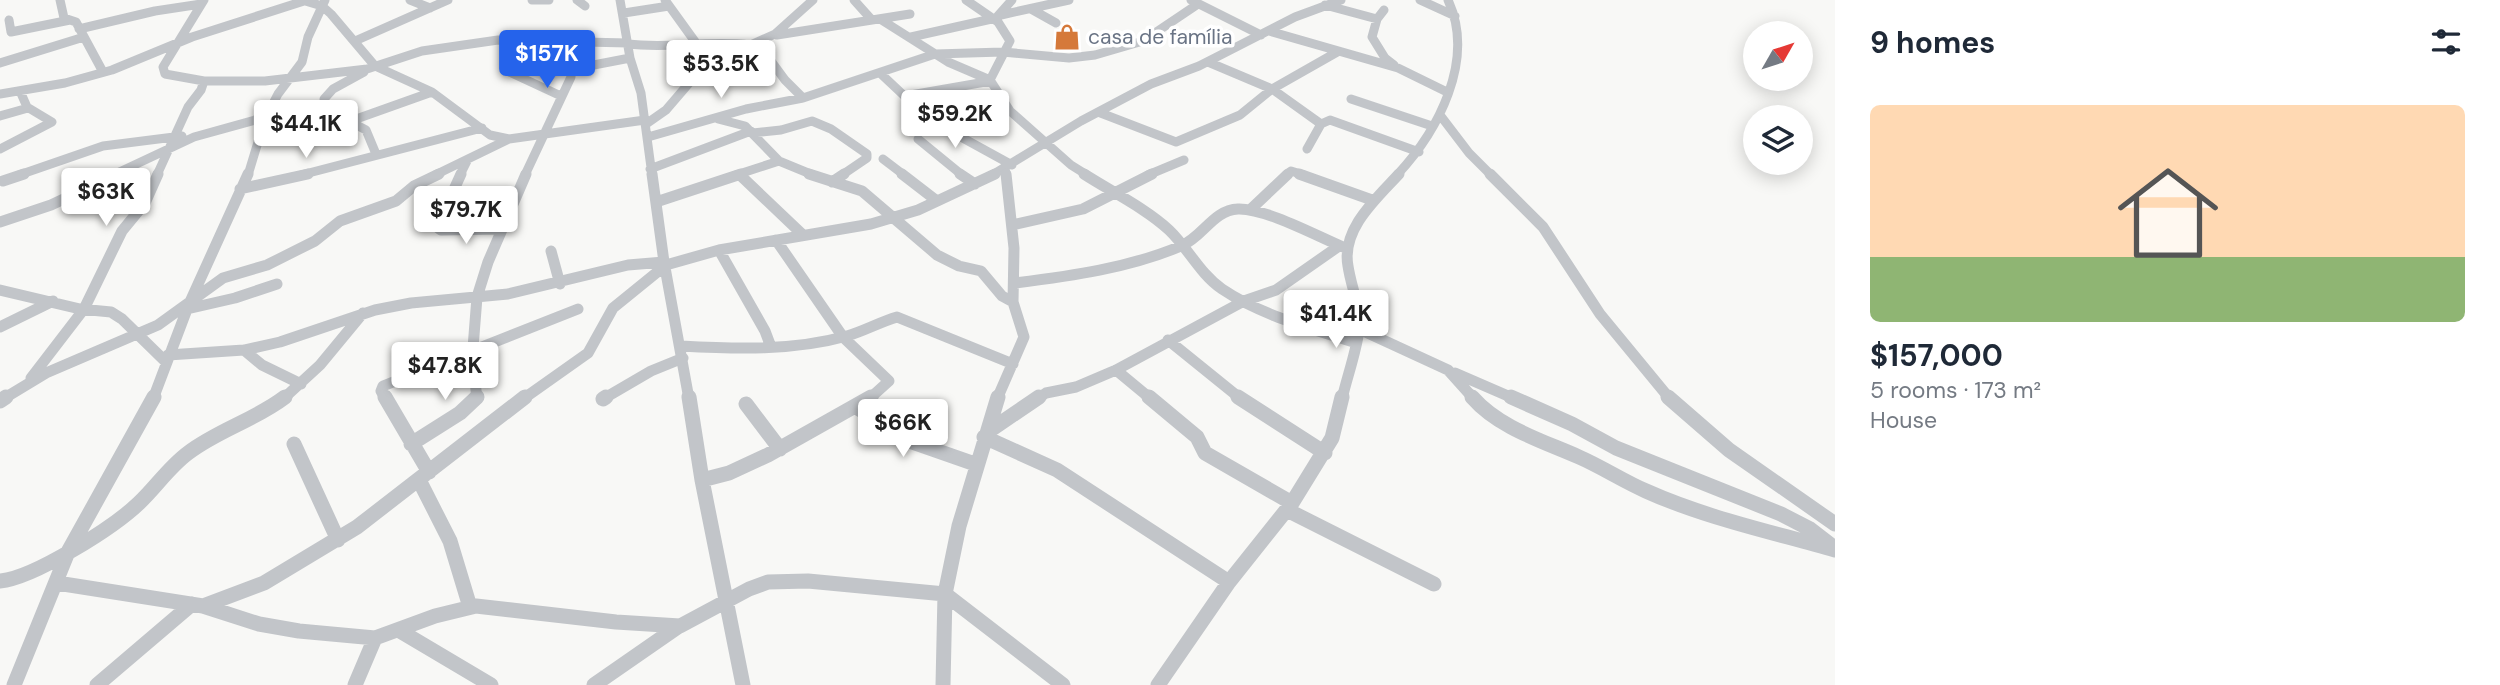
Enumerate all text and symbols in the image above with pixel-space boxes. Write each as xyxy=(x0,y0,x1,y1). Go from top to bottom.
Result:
north arrow xyxy=(1743,21,1813,91)
map controls xyxy=(1743,21,1813,175)
shop icon: casa de família xyxy=(1052,22,1082,52)
place label: casa de família xyxy=(1088,23,1232,51)
text: 9 homes xyxy=(1870,23,1995,62)
icon: filters xyxy=(2427,23,2465,61)
pin: $157K xyxy=(498,31,596,90)
text: $157K xyxy=(515,38,579,68)
pin: $53.5K xyxy=(664,41,778,100)
text: $53.5K xyxy=(682,48,760,78)
pin: $59.2K xyxy=(898,90,1012,150)
text: $59.2K xyxy=(917,98,993,128)
pin: $44.1K xyxy=(249,100,363,160)
button: layers xyxy=(1743,105,1813,175)
text: $44.1K xyxy=(270,108,342,138)
icon: home xyxy=(2105,150,2231,276)
pin: $63K xyxy=(65,168,147,228)
text: $63K xyxy=(77,176,135,206)
pin: $79.7K xyxy=(409,187,523,246)
text: $79.7K xyxy=(430,194,502,224)
pin: $41.4K xyxy=(1279,290,1393,350)
text: $41.4K xyxy=(1300,298,1372,328)
text: $157,000 xyxy=(1870,336,2003,375)
pin: $47.8K xyxy=(388,342,502,402)
text: $47.8K xyxy=(407,350,483,380)
text: 5 rooms · 173 m² xyxy=(1870,375,2041,405)
pin: $66K xyxy=(862,400,944,459)
text: House xyxy=(1870,405,1937,435)
text: $66K xyxy=(874,407,932,437)

